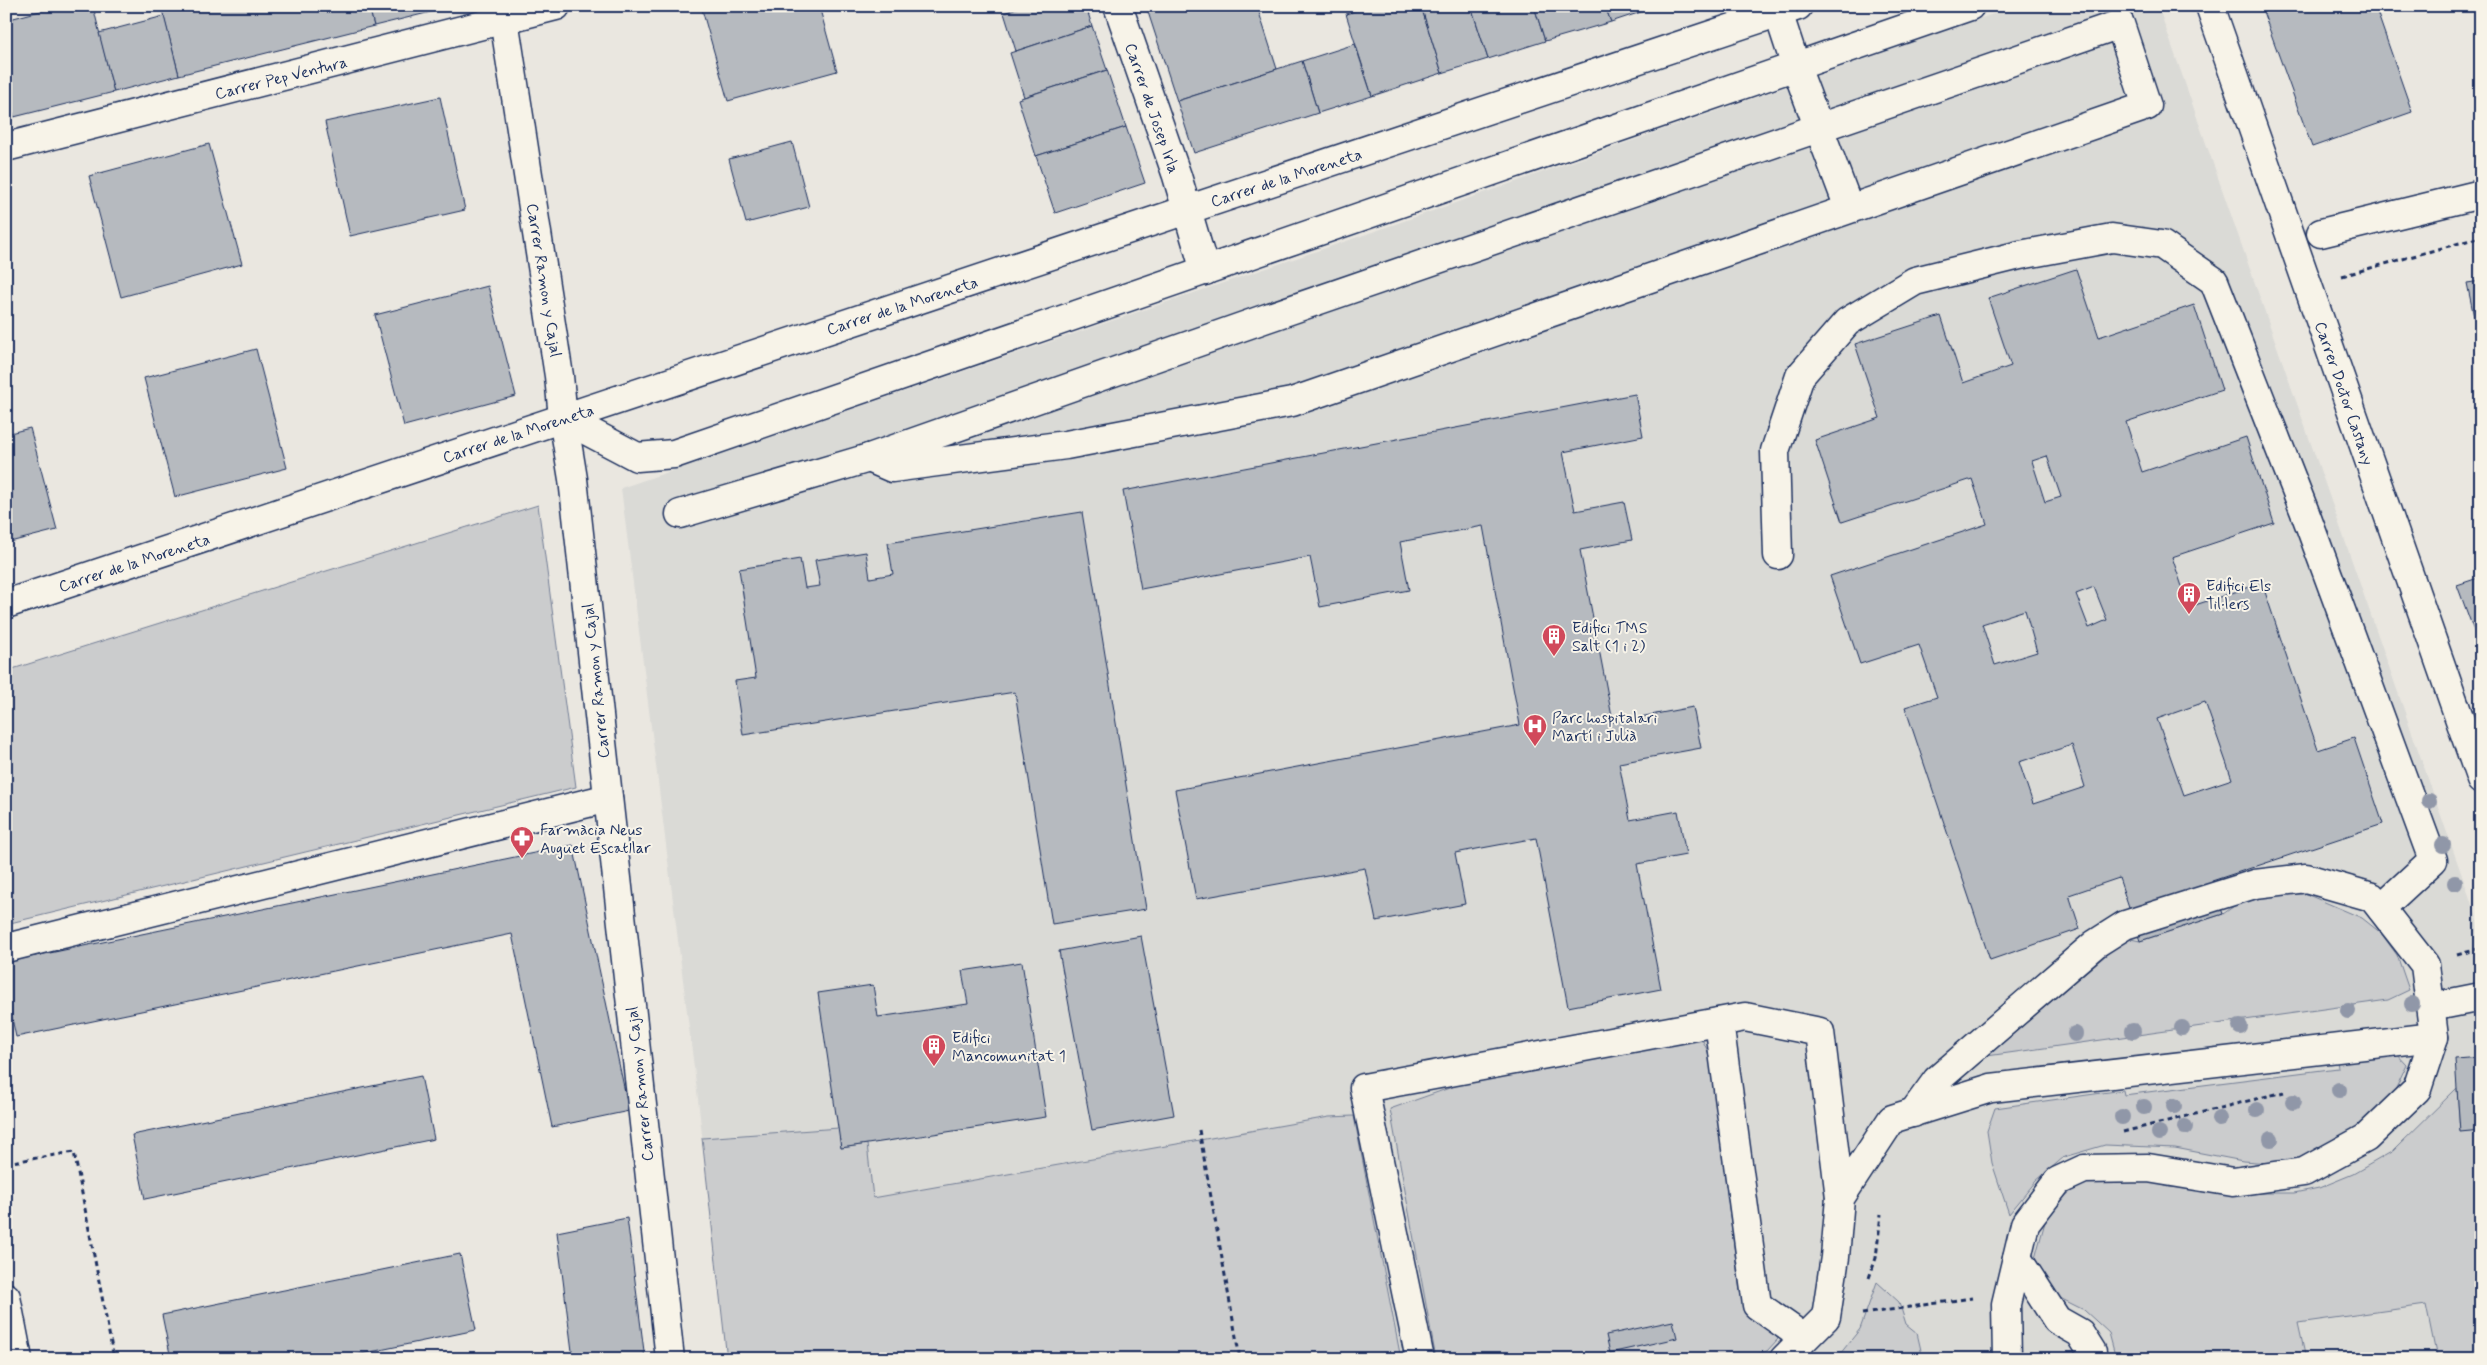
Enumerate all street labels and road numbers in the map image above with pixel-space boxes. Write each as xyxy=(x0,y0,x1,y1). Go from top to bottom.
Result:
street label: Carrer de Josep Irla xyxy=(1119,40,1184,177)
street label: Carrer Pep Ventura xyxy=(213,52,350,105)
street label: Carrer de la Moreneta xyxy=(1208,144,1365,213)
street label: Carrer Ramon y Cajal xyxy=(521,202,566,359)
street label: Carrer de la Moreneta xyxy=(824,272,981,341)
street label: Carrer Doctor Castany xyxy=(2309,319,2378,468)
street label: Carrer de la Moreneta xyxy=(440,400,597,469)
street label: Carrer de la Moreneta xyxy=(56,529,213,598)
street label: Carrer Ramon y Cajal xyxy=(578,602,615,759)
street label: Carrer Ramon y Cajal xyxy=(622,1005,659,1162)

